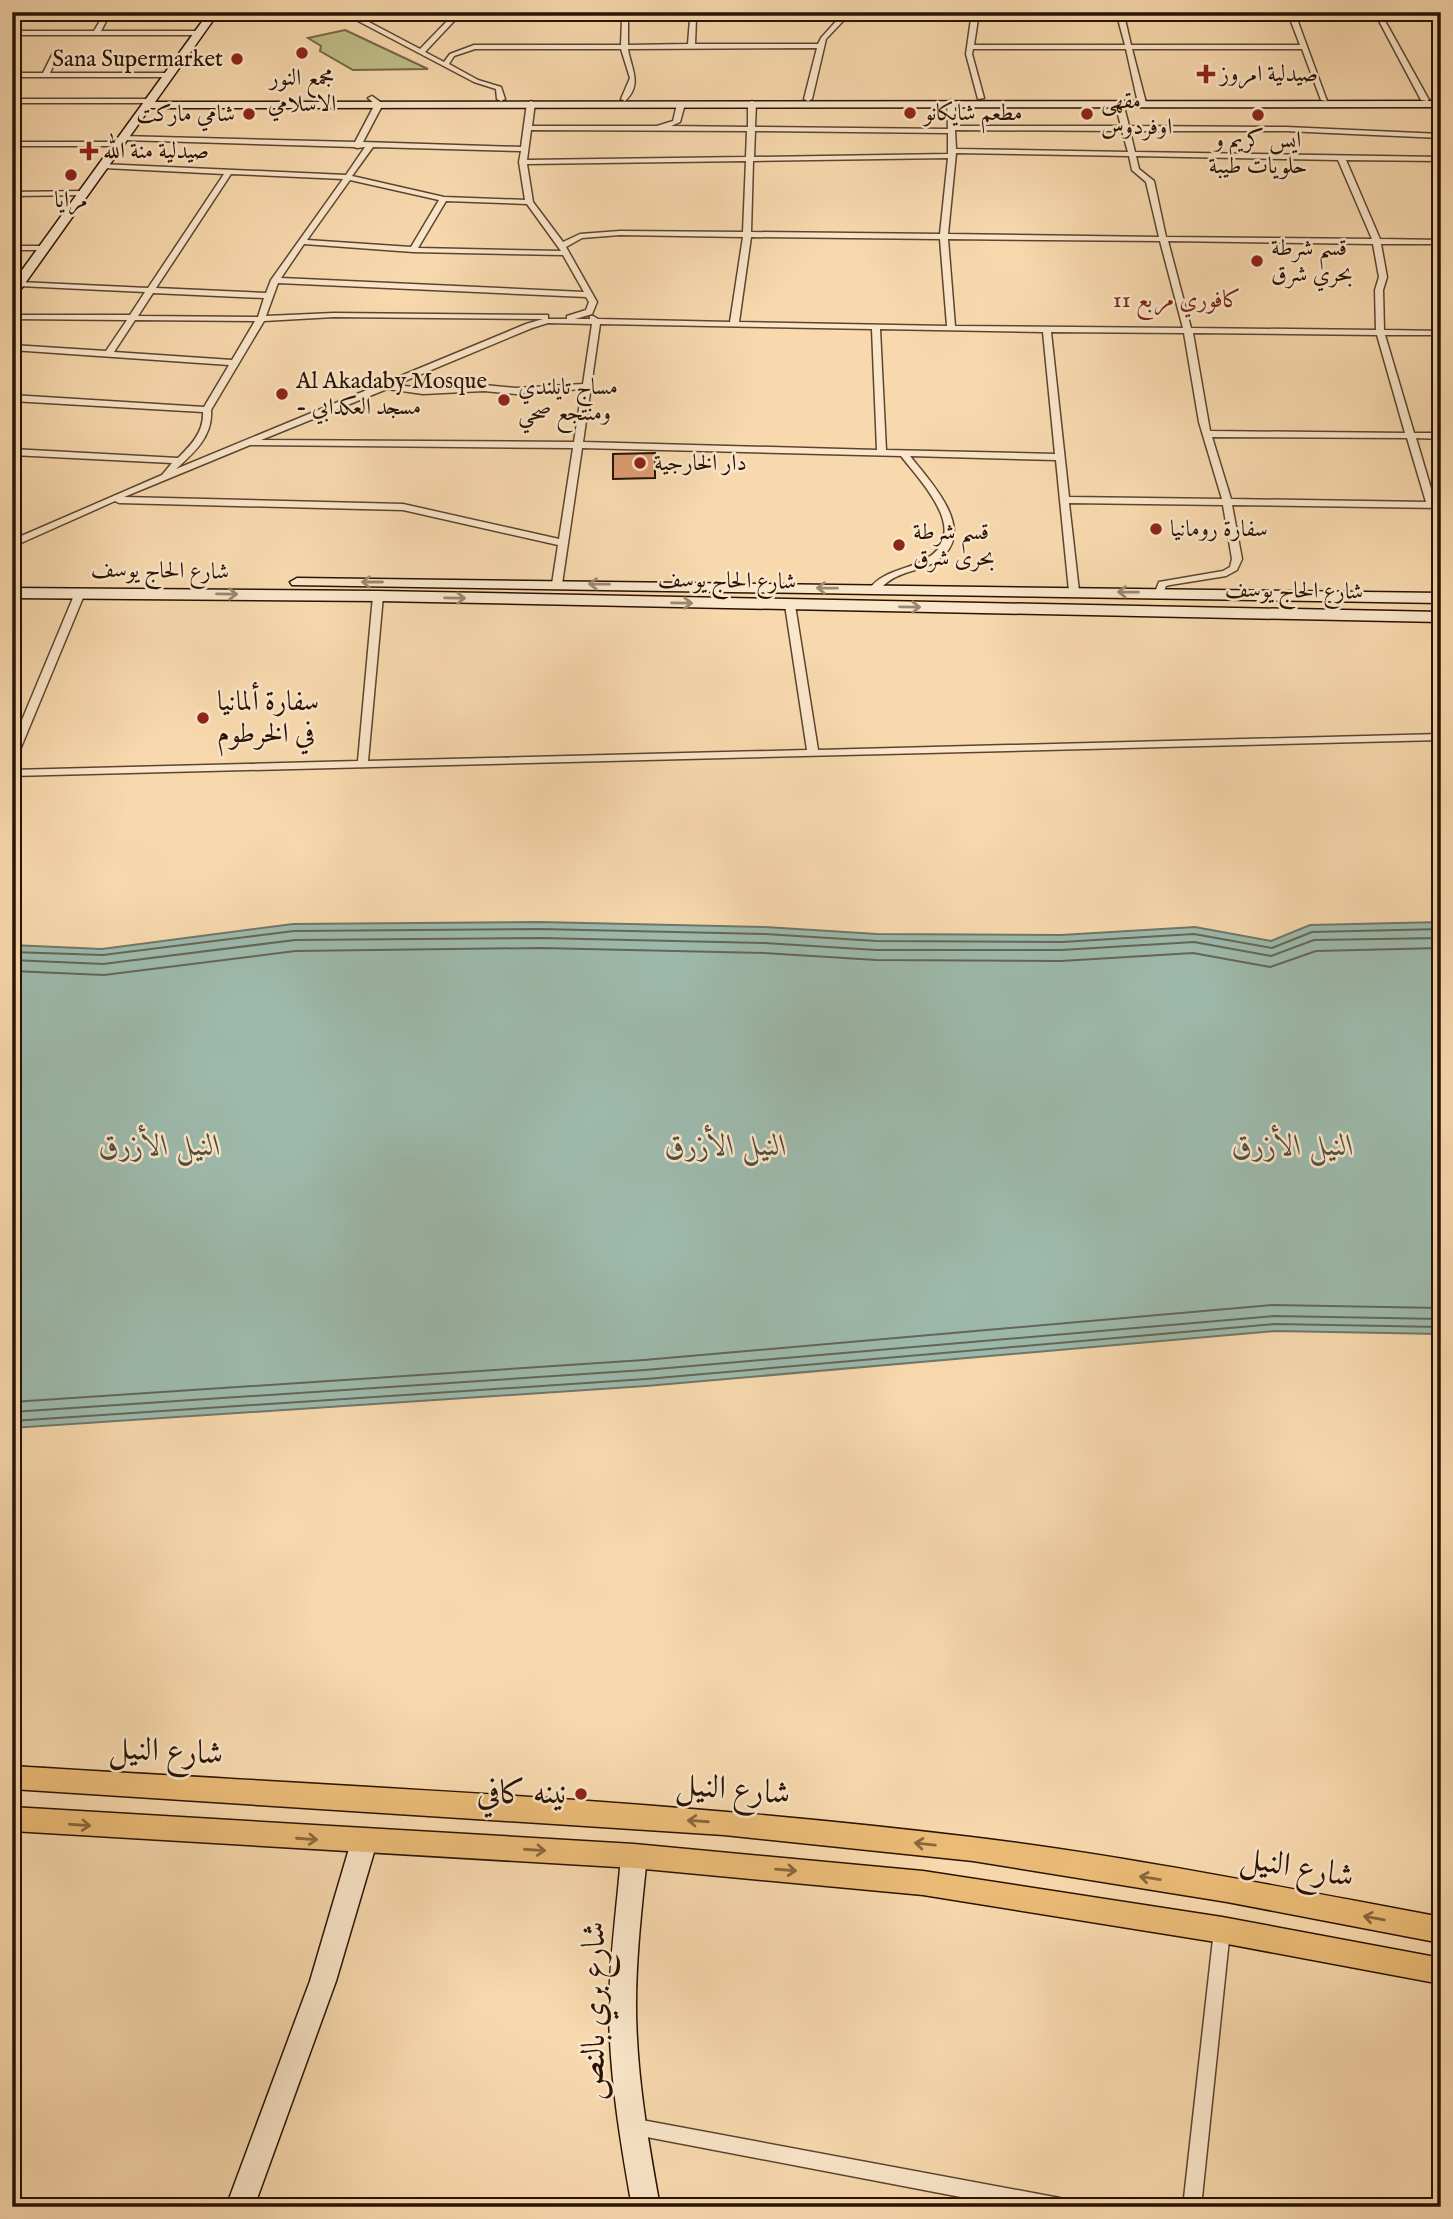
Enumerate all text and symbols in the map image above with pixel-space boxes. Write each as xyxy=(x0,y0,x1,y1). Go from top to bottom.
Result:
place label: Sana Supermarket xyxy=(52,45,223,74)
marker: مجمع النور الاسلامي xyxy=(294,45,310,61)
marker: Sana Supermarket xyxy=(229,51,245,67)
place label: صيدلية امروز xyxy=(1218,60,1318,89)
place label: مجمع النور الاسلامي xyxy=(268,64,336,122)
marker: صيدلية امروز xyxy=(1198,66,1214,82)
place label: مقهى اوفردوس xyxy=(1101,87,1172,142)
place label: مطعم شايكانو xyxy=(922,99,1023,134)
place label: شامي ماركت xyxy=(136,100,235,132)
marker: مطعم شايكانو xyxy=(902,105,918,121)
marker: شامي ماركت xyxy=(241,106,257,122)
marker: مقهى اوفردوس xyxy=(1079,106,1095,122)
marker: ايس كريم و حلويات طيبة xyxy=(1250,107,1266,123)
place label: ايس كريم و حلويات طيبة xyxy=(1209,126,1307,181)
place label: صيدلية منة الله xyxy=(103,132,209,166)
marker: صيدلية منة الله xyxy=(81,143,97,159)
marker: مرايا xyxy=(63,167,79,183)
place label: مرايا xyxy=(54,186,88,215)
place label: قسم شرطة بحري شرق xyxy=(1271,234,1353,292)
marker: قسم شرطة بحري شرق xyxy=(1249,253,1265,269)
district label: كافوري مربع 11 xyxy=(1113,285,1241,321)
place label: Al Akadaby Mosque - مسجد العكدابي xyxy=(295,367,487,425)
place label: مساج تايلندي ومنتجع صحي xyxy=(518,373,618,434)
marker: Al Akadaby Mosque - مسجد العكدابي xyxy=(274,386,290,402)
marker: مساج تايلندي ومنتجع صحي xyxy=(496,392,512,408)
place label: دار الخارجية xyxy=(654,449,747,478)
marker: دار الخارجية xyxy=(632,455,648,471)
place label: سفارة رومانيا xyxy=(1170,515,1268,544)
place label: قسم شرطة بحرى شرق xyxy=(913,518,995,573)
marker: سفارة رومانيا xyxy=(1148,521,1164,537)
marker: قسم شرطة بحرى شرق xyxy=(891,537,907,553)
street label: شارع الحاج يوسف xyxy=(90,555,229,592)
street label: شارع الحاج يوسف xyxy=(657,565,796,602)
street label: شارع الحاج يوسف xyxy=(1224,575,1363,612)
one-way arrow xyxy=(360,576,383,589)
one-way arrow xyxy=(588,578,611,591)
one-way arrow xyxy=(815,581,838,595)
one-way arrow xyxy=(1116,585,1139,599)
one-way arrow xyxy=(216,588,239,601)
one-way arrow xyxy=(443,591,466,605)
one-way arrow xyxy=(671,596,694,609)
one-way arrow xyxy=(898,600,921,614)
place label: سفارة ألمانيا في الخرطوم xyxy=(217,681,319,757)
marker: سفارة ألمانيا في الخرطوم xyxy=(195,710,211,726)
water label: النيل الأزرق xyxy=(99,1124,221,1166)
water label: النيل الأزرق xyxy=(665,1124,787,1166)
water label: النيل الأزرق xyxy=(1232,1124,1354,1166)
street label: شارع النيل xyxy=(107,1728,224,1781)
street label: شارع النيل xyxy=(674,1764,792,1821)
place label: نينه كافي xyxy=(476,1773,567,1818)
marker: نينه كافي xyxy=(573,1786,589,1802)
one-way arrow xyxy=(688,1814,710,1827)
one-way arrow xyxy=(69,1818,92,1831)
one-way arrow xyxy=(296,1832,319,1845)
one-way arrow xyxy=(914,1837,937,1850)
street label: شارع النيل xyxy=(1236,1837,1357,1904)
one-way arrow xyxy=(523,1843,546,1856)
one-way arrow xyxy=(774,1864,797,1877)
one-way arrow xyxy=(1139,1871,1162,1884)
one-way arrow xyxy=(1363,1910,1386,1924)
street label: شارع بري بالنص xyxy=(574,1921,621,2101)

